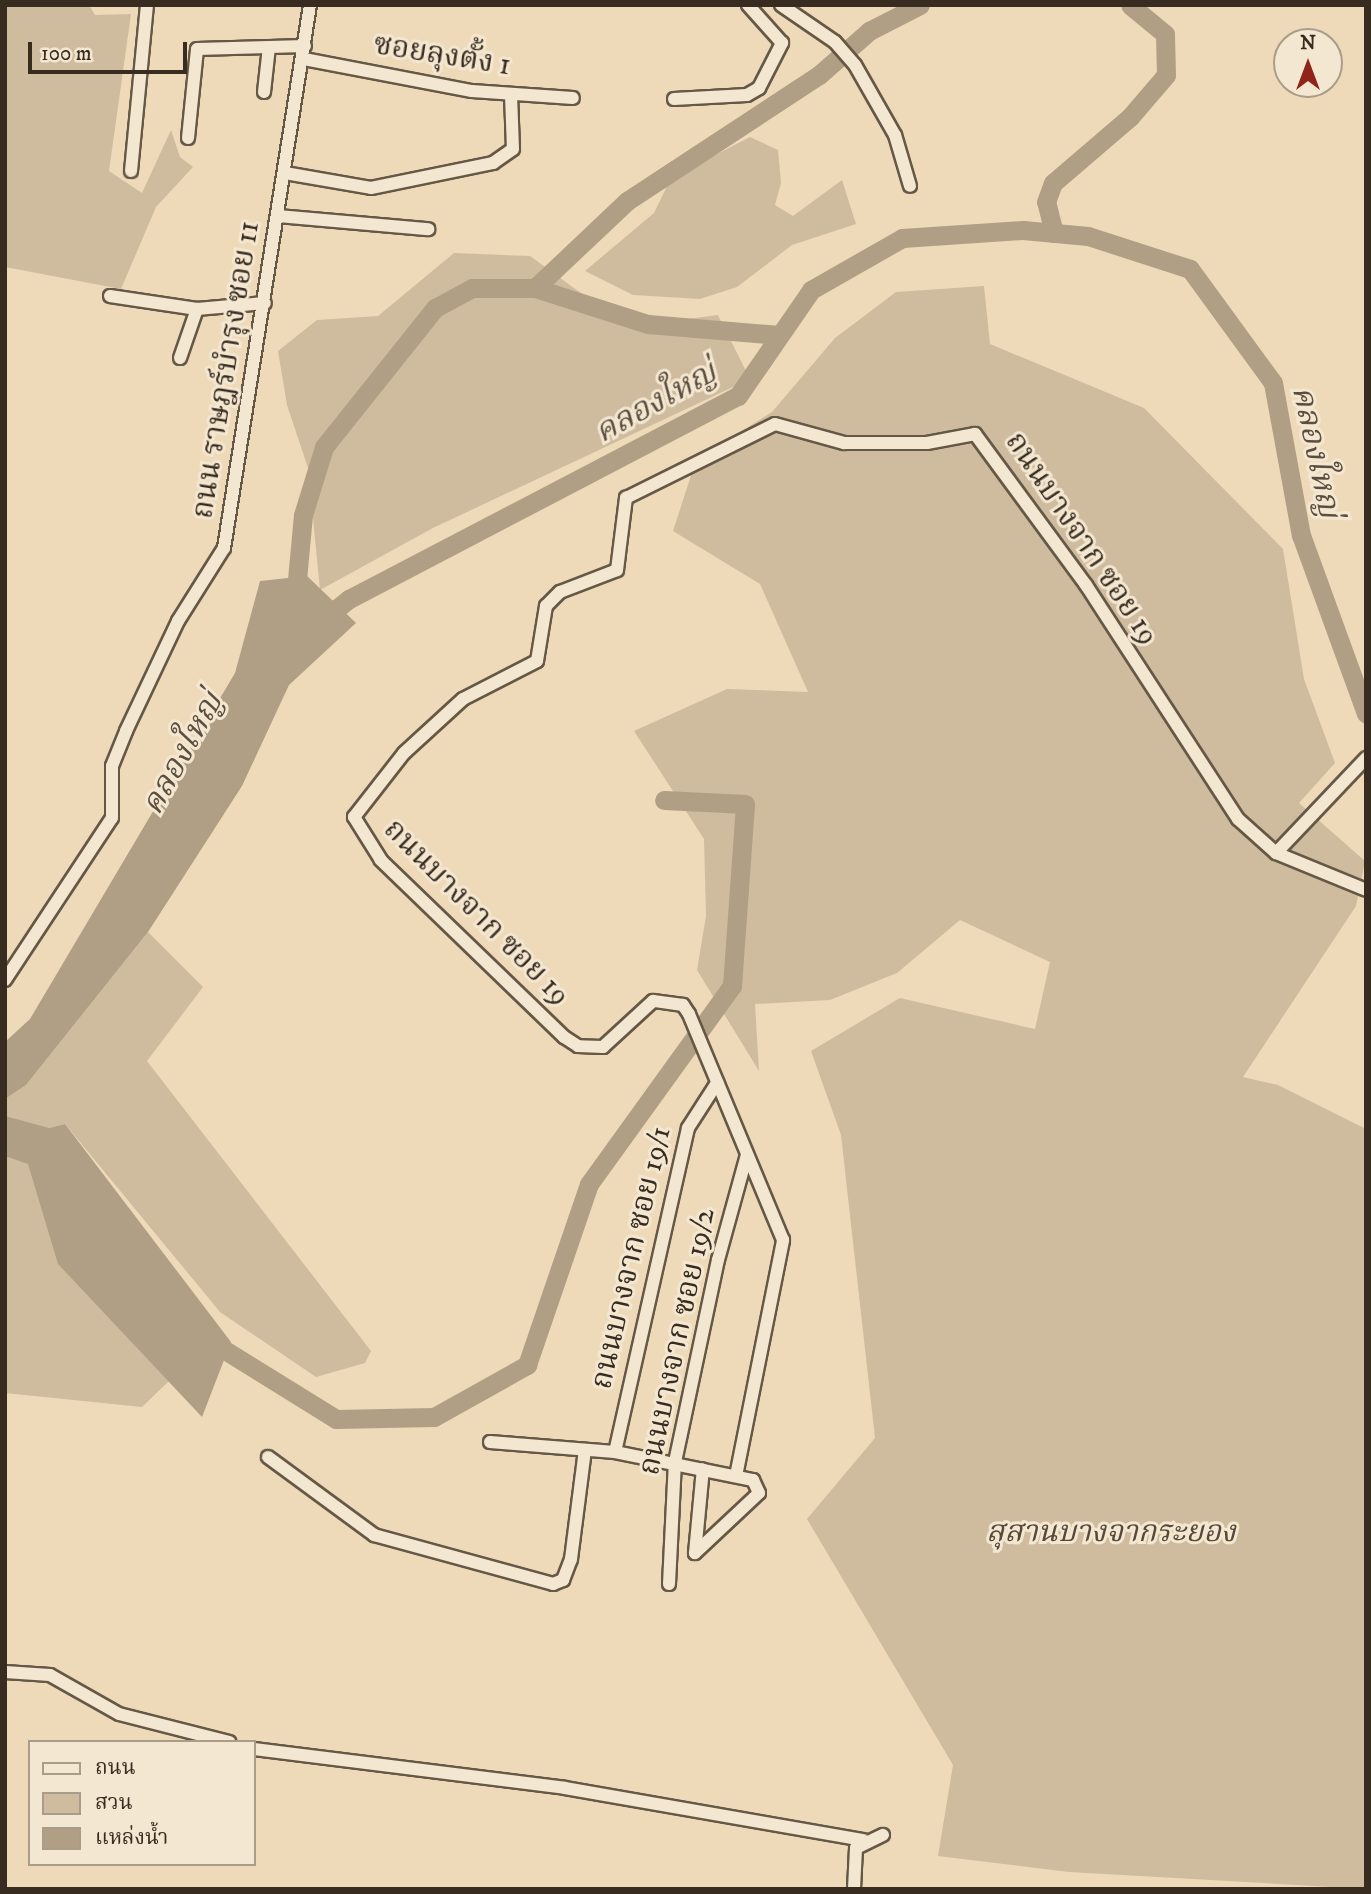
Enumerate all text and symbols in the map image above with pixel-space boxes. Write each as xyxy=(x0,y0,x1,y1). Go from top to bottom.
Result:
street label: ซอยลุงตั้ง 1 xyxy=(371,27,513,85)
scale bar xyxy=(32,28,191,72)
north arrow xyxy=(1273,28,1343,98)
text: N xyxy=(1300,32,1316,55)
text: 100 m xyxy=(41,41,92,67)
street label: ถนน ราษฎร์บำรุง ซอย 11 xyxy=(186,219,268,521)
water label: คลองใหญ่ xyxy=(588,354,724,452)
water label: คลองใหญ่ xyxy=(1282,383,1348,521)
street label: ถนนบางจาก ซอย 19 xyxy=(996,426,1166,652)
water label: คลองใหญ่ xyxy=(134,686,232,822)
street label: ถนนบางจาก ซอย 19 xyxy=(375,812,577,1014)
street label: ถนนบางจาก ซอย 19/1 xyxy=(584,1123,680,1393)
street label: ถนนบางจาก ซอย 19/2 xyxy=(632,1205,724,1479)
park label: สุสานบางจากระยอง xyxy=(986,1515,1236,1551)
legend xyxy=(28,1740,256,1866)
text: ถนน xyxy=(95,1755,136,1781)
text: สวน xyxy=(95,1790,133,1816)
text: แหล่งน้ำ xyxy=(95,1825,168,1851)

